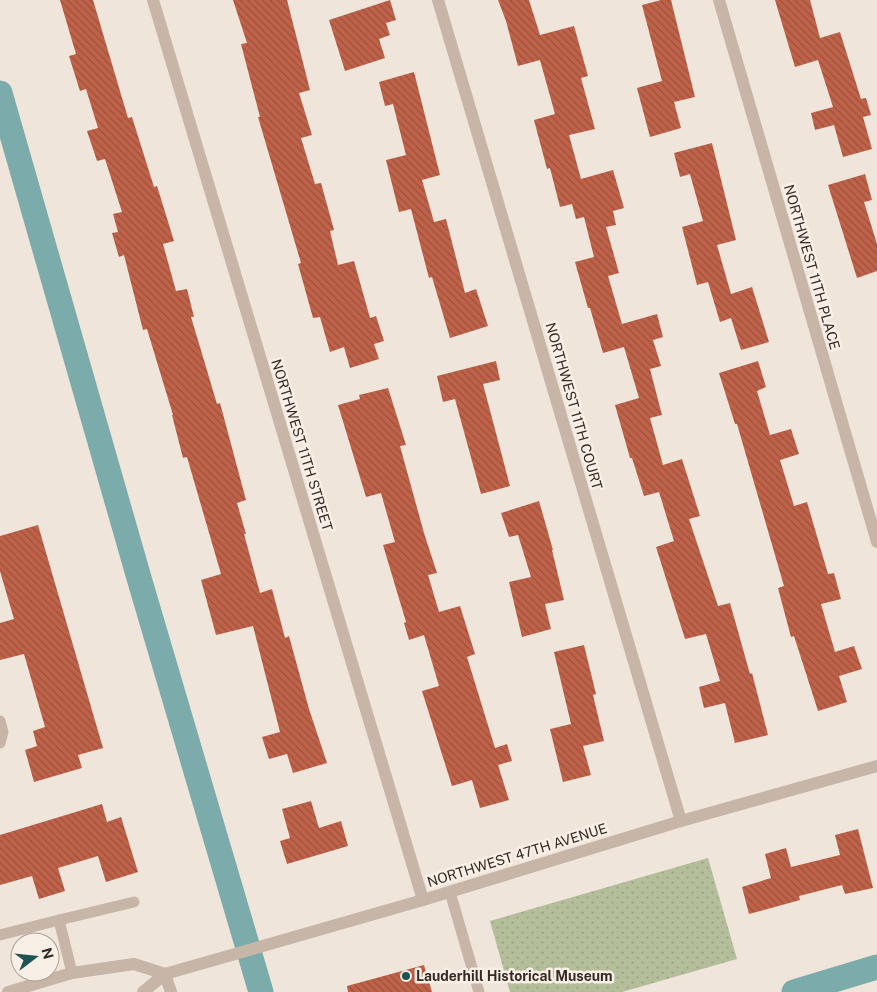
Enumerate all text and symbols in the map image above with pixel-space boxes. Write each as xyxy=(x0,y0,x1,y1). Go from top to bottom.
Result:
street label: NORTHWEST 11TH PLACE xyxy=(781,183,843,351)
street label: NORTHWEST 11TH COURT xyxy=(542,321,606,491)
street label: NORTHWEST 11TH STREET xyxy=(268,357,336,533)
street label: NORTHWEST 47TH AVENUE xyxy=(425,820,609,890)
north arrow xyxy=(10,932,60,982)
text: N xyxy=(38,946,57,961)
place label: Lauderhill Historical Museum xyxy=(416,968,613,984)
marker: Lauderhill Historical Museum xyxy=(400,970,412,982)

